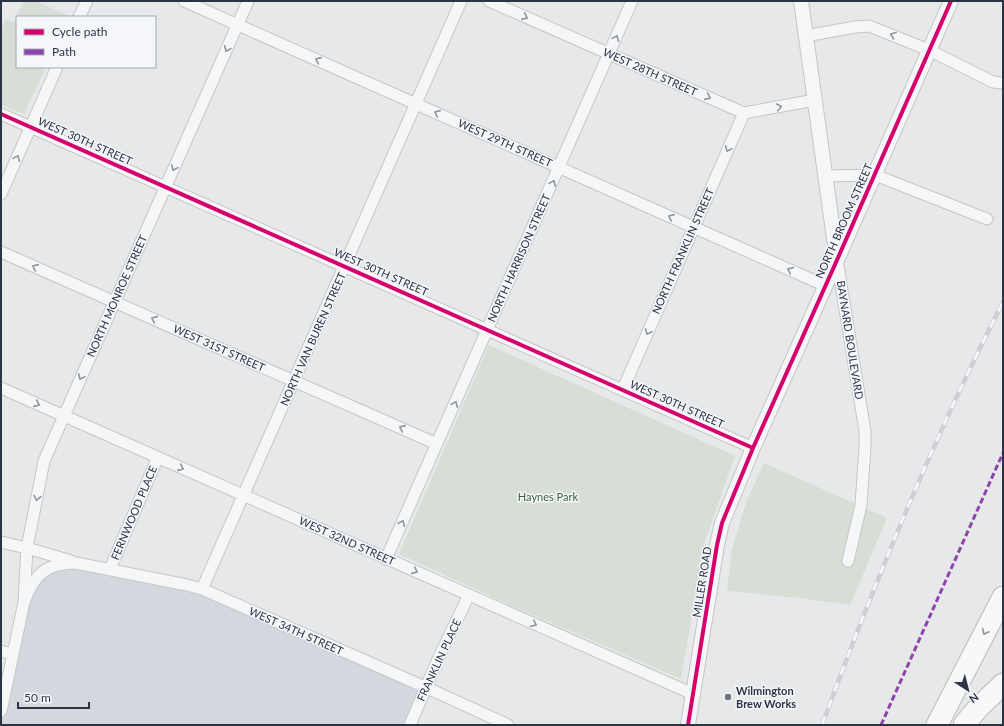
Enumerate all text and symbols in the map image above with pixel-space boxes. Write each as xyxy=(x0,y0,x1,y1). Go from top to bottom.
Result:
one-way arrow xyxy=(521,12,528,20)
legend xyxy=(16,16,156,68)
text: Cycle path xyxy=(52,24,107,39)
one-way arrow xyxy=(890,32,898,40)
one-way arrow xyxy=(611,34,619,42)
text: Path xyxy=(52,44,76,59)
street label: WEST 28TH STREET xyxy=(601,45,700,98)
one-way arrow xyxy=(223,46,231,53)
one-way arrow xyxy=(315,57,322,65)
one-way arrow xyxy=(704,93,711,101)
one-way arrow xyxy=(776,103,783,112)
one-way arrow xyxy=(434,110,441,118)
street label: WEST 30TH STREET xyxy=(36,114,135,167)
street label: WEST 29TH STREET xyxy=(456,116,555,169)
one-way arrow xyxy=(725,145,733,152)
one-way arrow xyxy=(12,155,20,162)
street label: NORTH BROOM STREET xyxy=(812,161,875,280)
one-way arrow xyxy=(171,164,179,172)
one-way arrow xyxy=(548,179,556,187)
street label: NORTH FRANKLIN STREET xyxy=(649,185,716,316)
street label: NORTH HARRISON STREET xyxy=(484,191,553,324)
one-way arrow xyxy=(668,214,675,222)
street label: NORTH MONROE STREET xyxy=(84,232,150,359)
street label: WEST 30TH STREET xyxy=(332,245,431,298)
one-way arrow xyxy=(32,264,40,272)
one-way arrow xyxy=(787,267,794,275)
street label: NORTH VAN BUREN STREET xyxy=(277,270,348,408)
street label: BAYNARD BOULEVARD xyxy=(835,280,866,400)
one-way arrow xyxy=(151,316,159,324)
street label: WEST 31ST STREET xyxy=(171,321,268,374)
one-way arrow xyxy=(644,329,652,336)
one-way arrow xyxy=(78,372,86,380)
street label: WEST 30TH STREET xyxy=(628,377,727,430)
one-way arrow xyxy=(32,399,40,407)
one-way arrow xyxy=(450,401,458,408)
one-way arrow xyxy=(398,425,406,433)
one-way arrow xyxy=(178,463,185,471)
street label: FERNWOOD PLACE xyxy=(108,464,159,562)
park label: Haynes Park xyxy=(518,490,579,503)
one-way arrow xyxy=(33,495,41,501)
street label: WEST 32ND STREET xyxy=(297,514,398,568)
one-way arrow xyxy=(397,519,405,527)
street label: MILLER ROAD xyxy=(689,545,714,618)
one-way arrow xyxy=(411,566,419,574)
street label: WEST 34TH STREET xyxy=(247,604,346,657)
street label: FRANKLIN PLACE xyxy=(414,617,463,703)
one-way arrow xyxy=(530,619,537,627)
one-way arrow xyxy=(982,627,990,635)
north arrow xyxy=(948,670,988,710)
scale bar xyxy=(18,684,89,710)
place label: Wilmington Brew Works xyxy=(736,684,796,710)
text: 50 m xyxy=(24,690,51,705)
text: N xyxy=(967,691,981,706)
marker: Wilmington Brew Works xyxy=(723,692,733,702)

